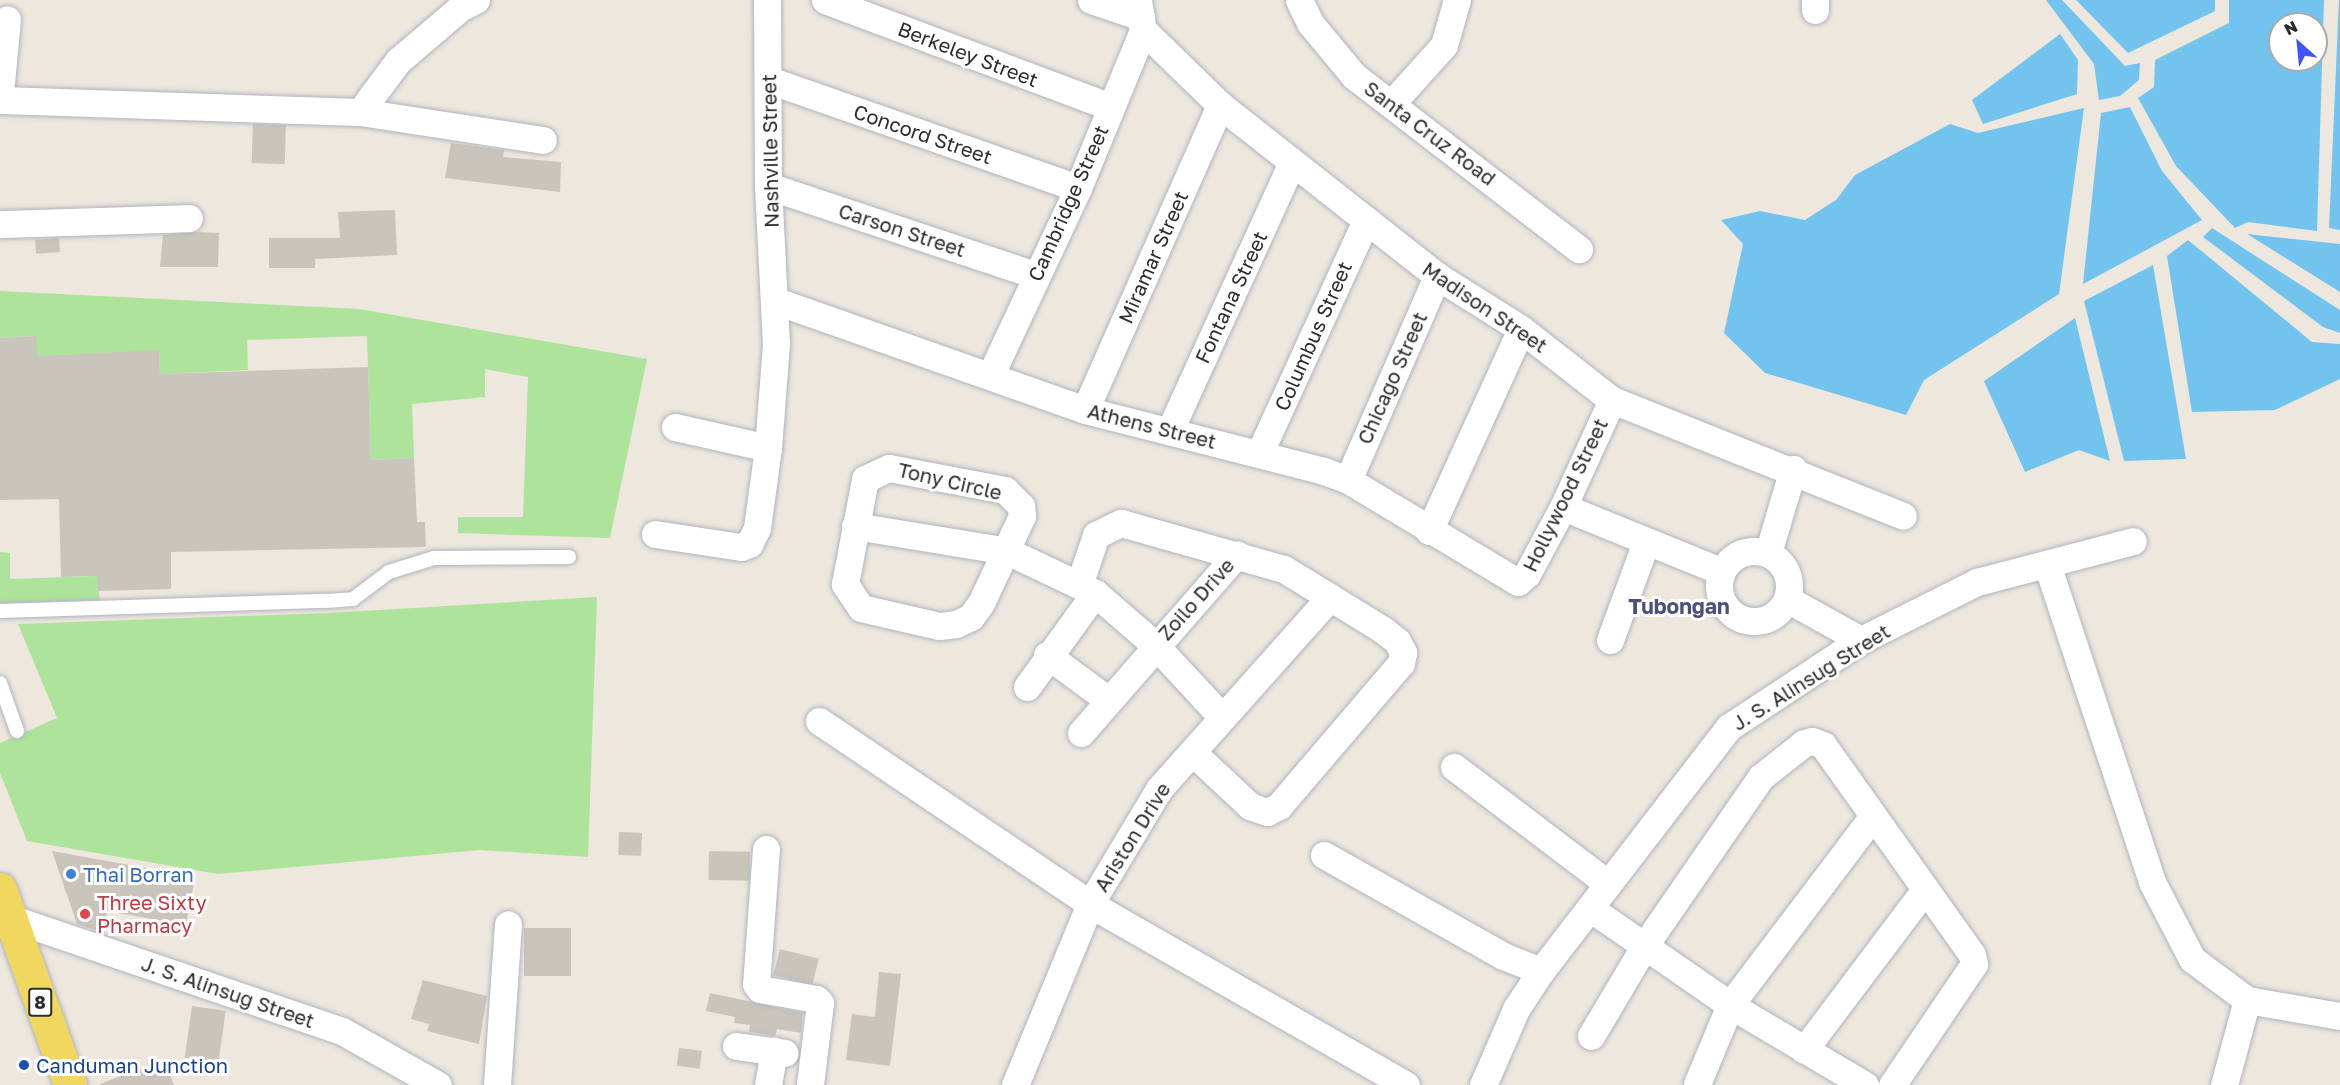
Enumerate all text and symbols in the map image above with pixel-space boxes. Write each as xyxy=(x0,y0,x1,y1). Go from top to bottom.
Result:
north arrow xyxy=(2268,12,2328,72)
street label: Berkeley Street xyxy=(895,16,1041,92)
text: N xyxy=(2281,16,2301,39)
street label: Nashville Street xyxy=(757,74,783,228)
street label: Santa Cruz Road xyxy=(1360,76,1500,190)
street label: Concord Street xyxy=(851,99,995,169)
street label: Cambridge Street xyxy=(1023,121,1113,285)
street label: Miramar Street xyxy=(1113,187,1193,327)
street label: Carson Street xyxy=(836,198,968,262)
street label: Fontana Street xyxy=(1190,227,1272,367)
street label: Madison Street xyxy=(1418,256,1552,358)
street label: Columbus Street xyxy=(1269,258,1357,414)
street label: Chicago Street xyxy=(1352,308,1432,448)
street label: Athens Street xyxy=(1085,398,1219,454)
street label: Hollywood Street xyxy=(1517,414,1613,576)
street label: Tony Circle xyxy=(896,457,1004,505)
street label: Zoilo Drive xyxy=(1153,553,1239,645)
district label: Tubongan xyxy=(1628,593,1730,619)
street label: J. S. Alinsug Street xyxy=(1728,619,1894,735)
street label: Ariston Drive xyxy=(1089,778,1175,896)
place label: Thai Borran xyxy=(83,862,194,886)
marker: Thai Borran xyxy=(64,867,78,881)
place label: Three Sixty Pharmacy xyxy=(97,891,207,938)
marker: Three Sixty Pharmacy xyxy=(78,907,92,921)
street label: J. S. Alinsug Street xyxy=(138,951,318,1033)
road number: 8 xyxy=(28,987,52,1017)
place label: Canduman Junction xyxy=(36,1053,228,1077)
marker: Canduman Junction xyxy=(17,1058,31,1072)

